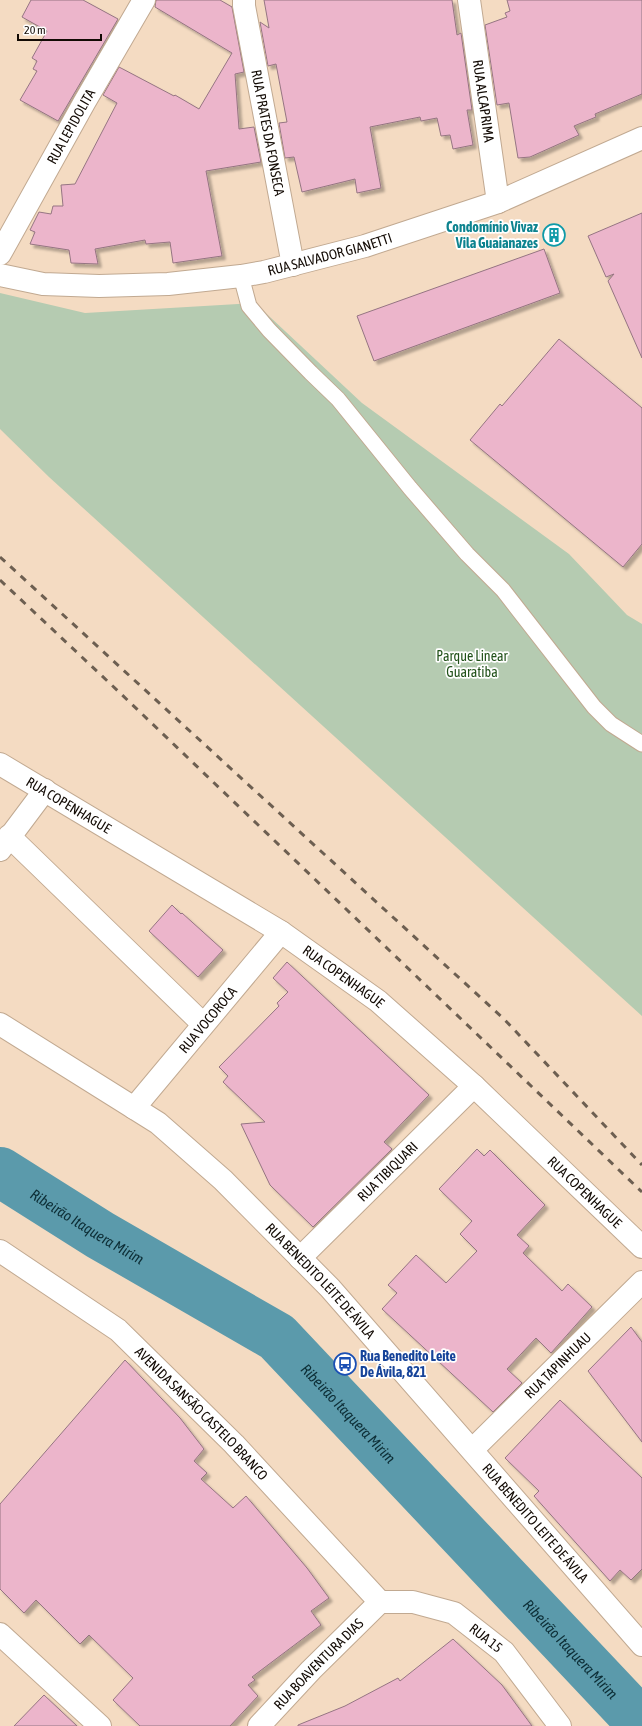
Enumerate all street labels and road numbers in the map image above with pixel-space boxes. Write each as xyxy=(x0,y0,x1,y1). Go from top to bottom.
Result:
street label: RUA ALCAPRIMA xyxy=(470,59,497,143)
street label: RUA PRATES DA FONSECA xyxy=(248,68,288,197)
street label: RUA LEPIDOLITA xyxy=(44,86,98,167)
street label: RUA SALVADOR GIANETTI xyxy=(266,230,394,279)
street label: RUA COPENHAGUE xyxy=(23,774,114,837)
street label: RUA COPENHAGUE xyxy=(300,942,388,1011)
street label: RUA VOCOROCA xyxy=(175,983,240,1056)
street label: RUA TIBIQUARI xyxy=(354,1138,421,1205)
street label: RUA COPENHAGUE xyxy=(545,1153,625,1231)
street label: RUA BENEDITO LEITE DE ÁVILA xyxy=(262,1220,378,1342)
street label: RUA TAPINHUAU xyxy=(521,1329,594,1402)
street label: AVENIDA SANSÃO CASTELO BRANCO xyxy=(132,1343,271,1483)
street label: RUA BENEDITO LEITE DE ÁVILA xyxy=(479,1460,592,1586)
street label: RUA BOAVENTURA DIAS xyxy=(270,1615,367,1713)
street label: RUA 15 xyxy=(466,1620,506,1656)

